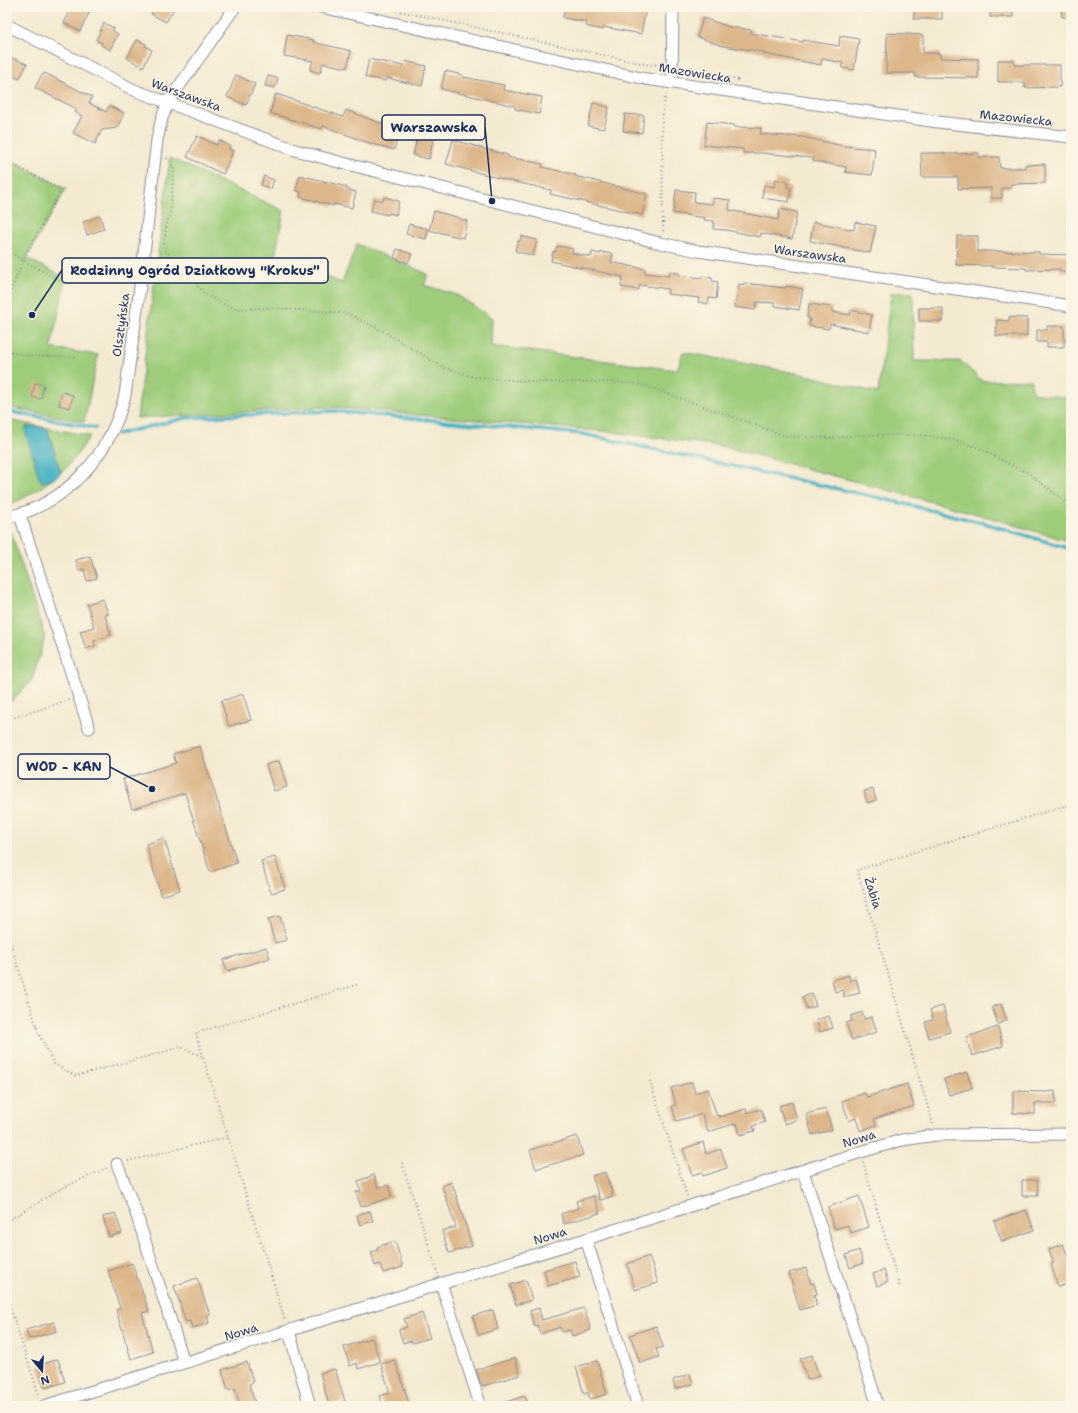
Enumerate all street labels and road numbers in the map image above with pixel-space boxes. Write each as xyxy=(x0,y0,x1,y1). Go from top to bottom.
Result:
street label: Mazowiecka xyxy=(658,59,733,87)
street label: Warszawska xyxy=(149,75,224,115)
street label: Mazowiecka xyxy=(979,106,1054,130)
street label: Warszawska xyxy=(773,241,848,267)
street label: Olsztyńska xyxy=(109,292,133,358)
street label: Żabia xyxy=(861,875,885,911)
street label: Nowa xyxy=(840,1126,878,1152)
street label: Nowa xyxy=(531,1223,569,1249)
street label: Nowa xyxy=(222,1319,260,1345)

